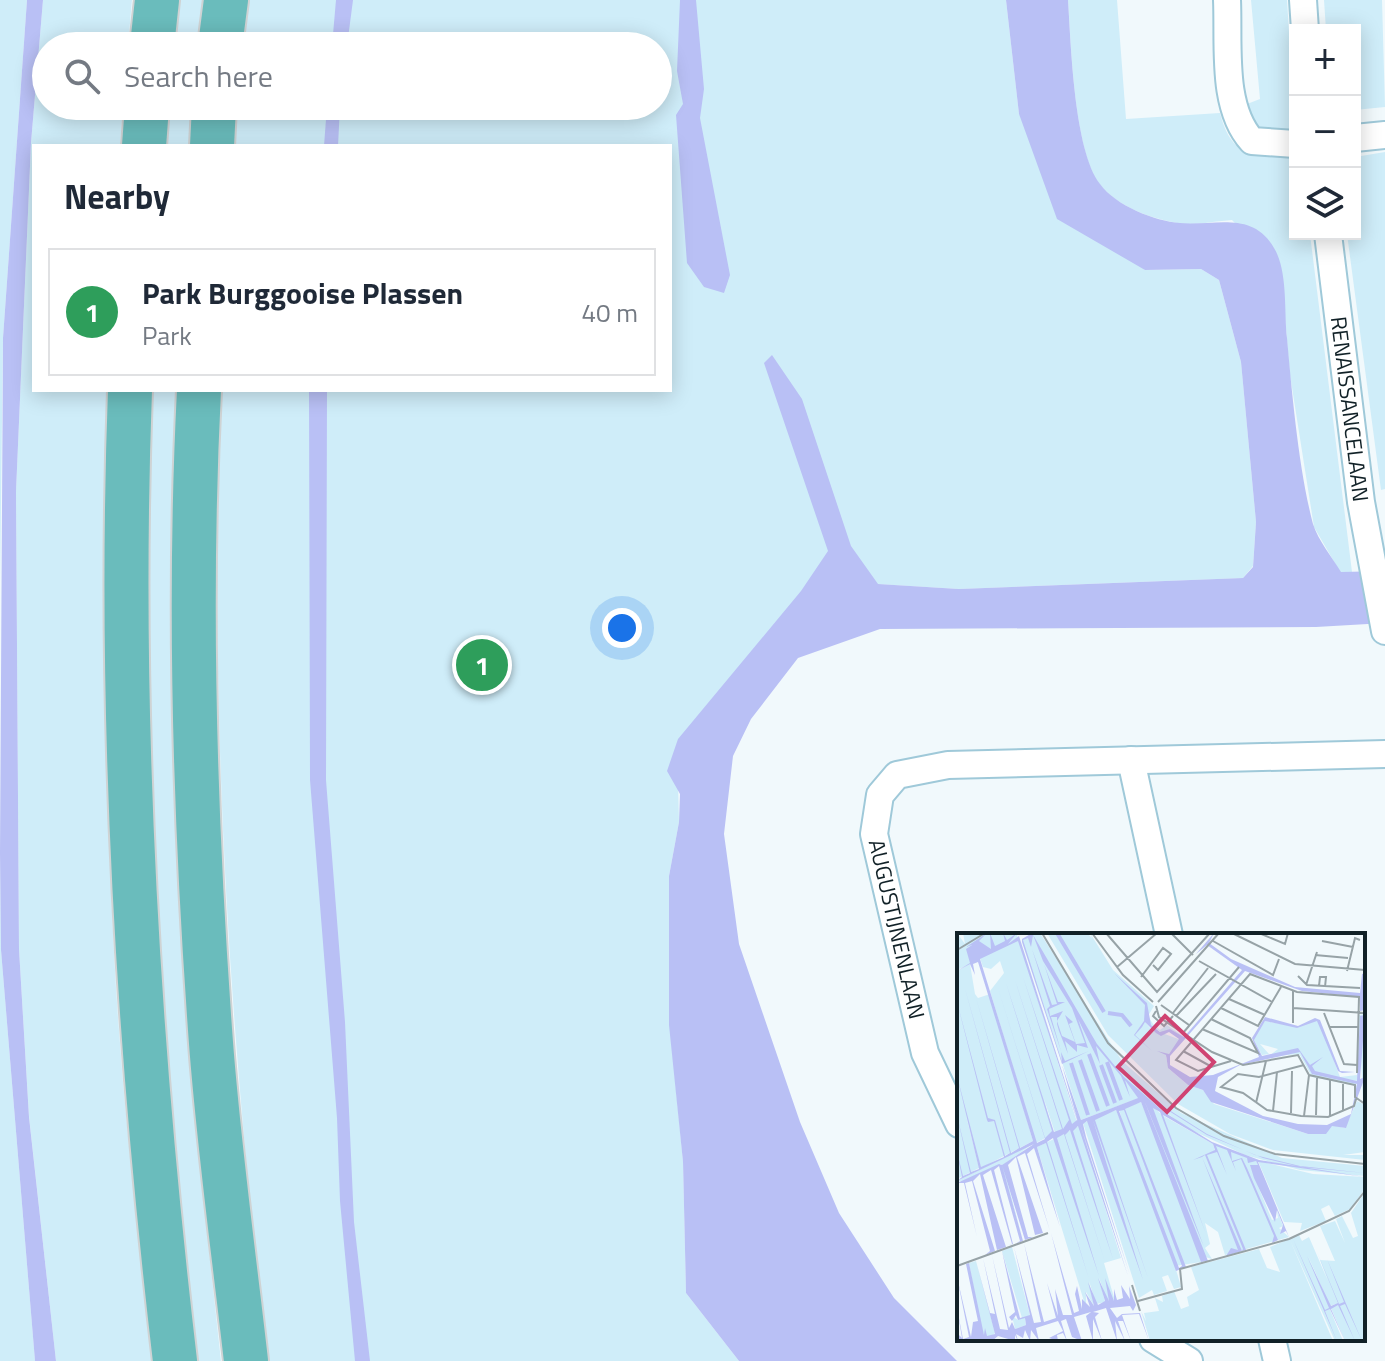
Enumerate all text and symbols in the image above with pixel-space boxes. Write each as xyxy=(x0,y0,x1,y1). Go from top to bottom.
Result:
map controls xyxy=(1289,24,1361,240)
button: + xyxy=(1289,24,1361,96)
search box xyxy=(32,32,672,120)
text: Search here xyxy=(124,53,273,99)
icon: search xyxy=(60,54,104,98)
button: − xyxy=(1289,96,1361,168)
button: layers xyxy=(1289,168,1361,240)
text: Nearby xyxy=(64,170,170,222)
text: Park Burggooise Plassen xyxy=(142,270,463,316)
text: 1 xyxy=(85,293,99,332)
text: 40 m xyxy=(581,293,638,332)
street label: RENAISSANCELAAN xyxy=(1322,314,1378,504)
text: Park xyxy=(142,316,192,355)
your location xyxy=(602,608,642,648)
pin: 1 xyxy=(456,635,508,695)
street label: AUGUSTIJNENLAAN xyxy=(860,836,934,1022)
inset map xyxy=(957,933,1365,1341)

